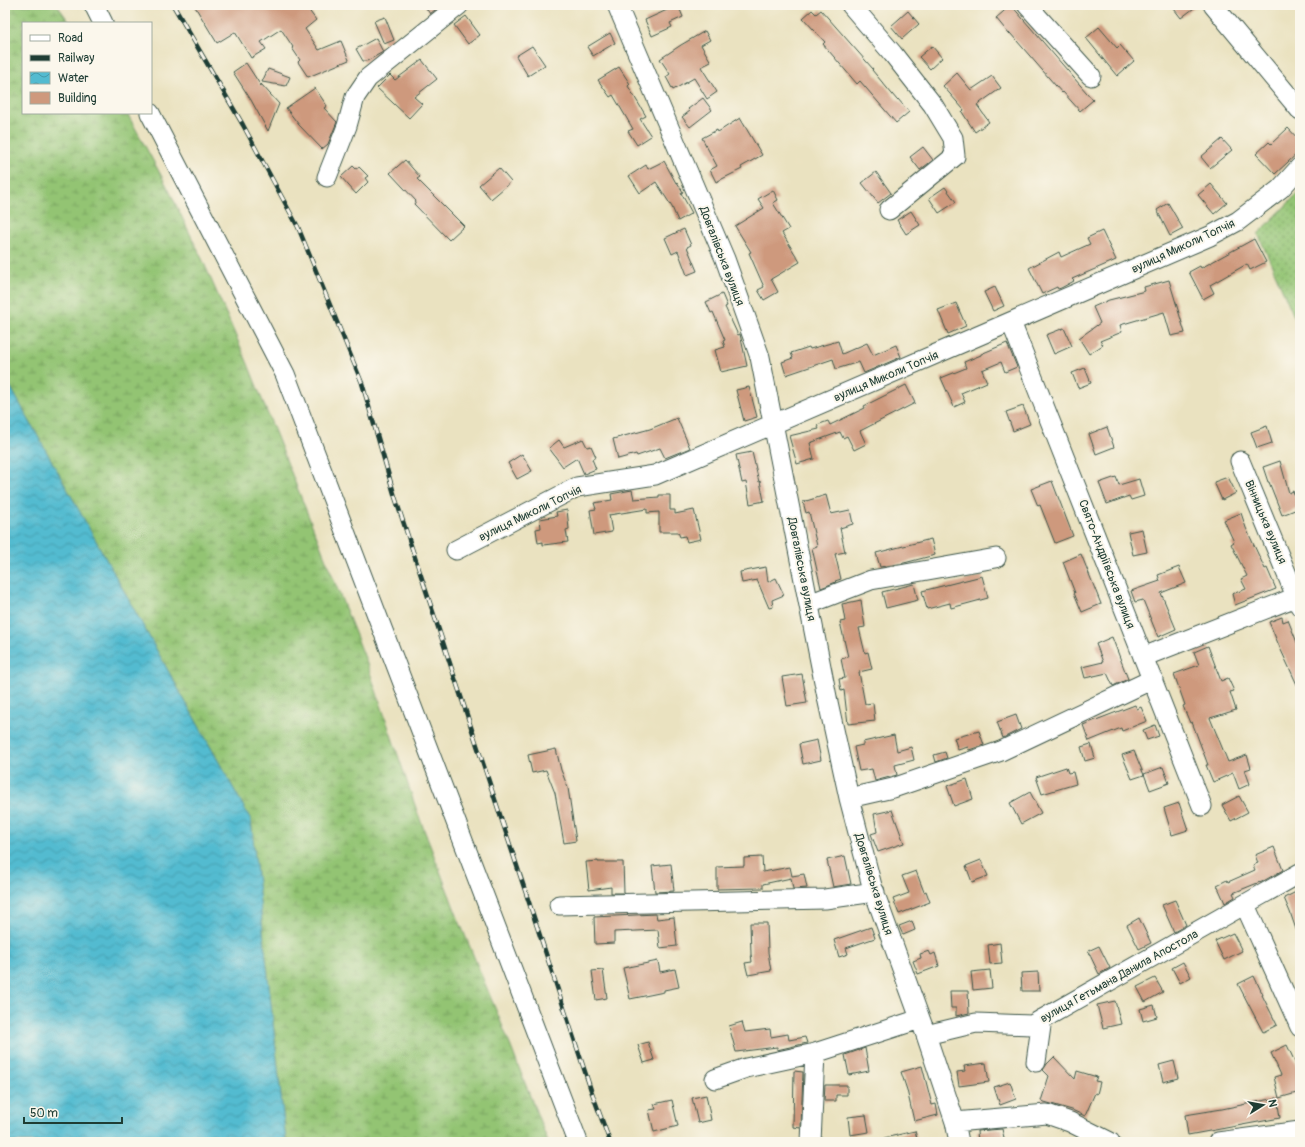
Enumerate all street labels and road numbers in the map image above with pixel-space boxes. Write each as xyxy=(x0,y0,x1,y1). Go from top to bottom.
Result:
street label: Довгалівська вулиця xyxy=(695,203,748,308)
street label: вулиця Миколи Топчія xyxy=(1129,216,1238,277)
street label: вулиця Миколи Топчія xyxy=(832,347,941,405)
street label: Вінницька вулиця xyxy=(1241,478,1290,567)
street label: вулиця Миколи Топчія xyxy=(476,482,584,545)
street label: Свято-Андріївська вулиця xyxy=(1075,497,1138,631)
street label: Довгалівська вулиця xyxy=(784,515,819,623)
street label: Довгалівська вулиця xyxy=(851,831,896,937)
street label: вулиця Гетьмана Данила Апостола xyxy=(1038,926,1201,1026)

